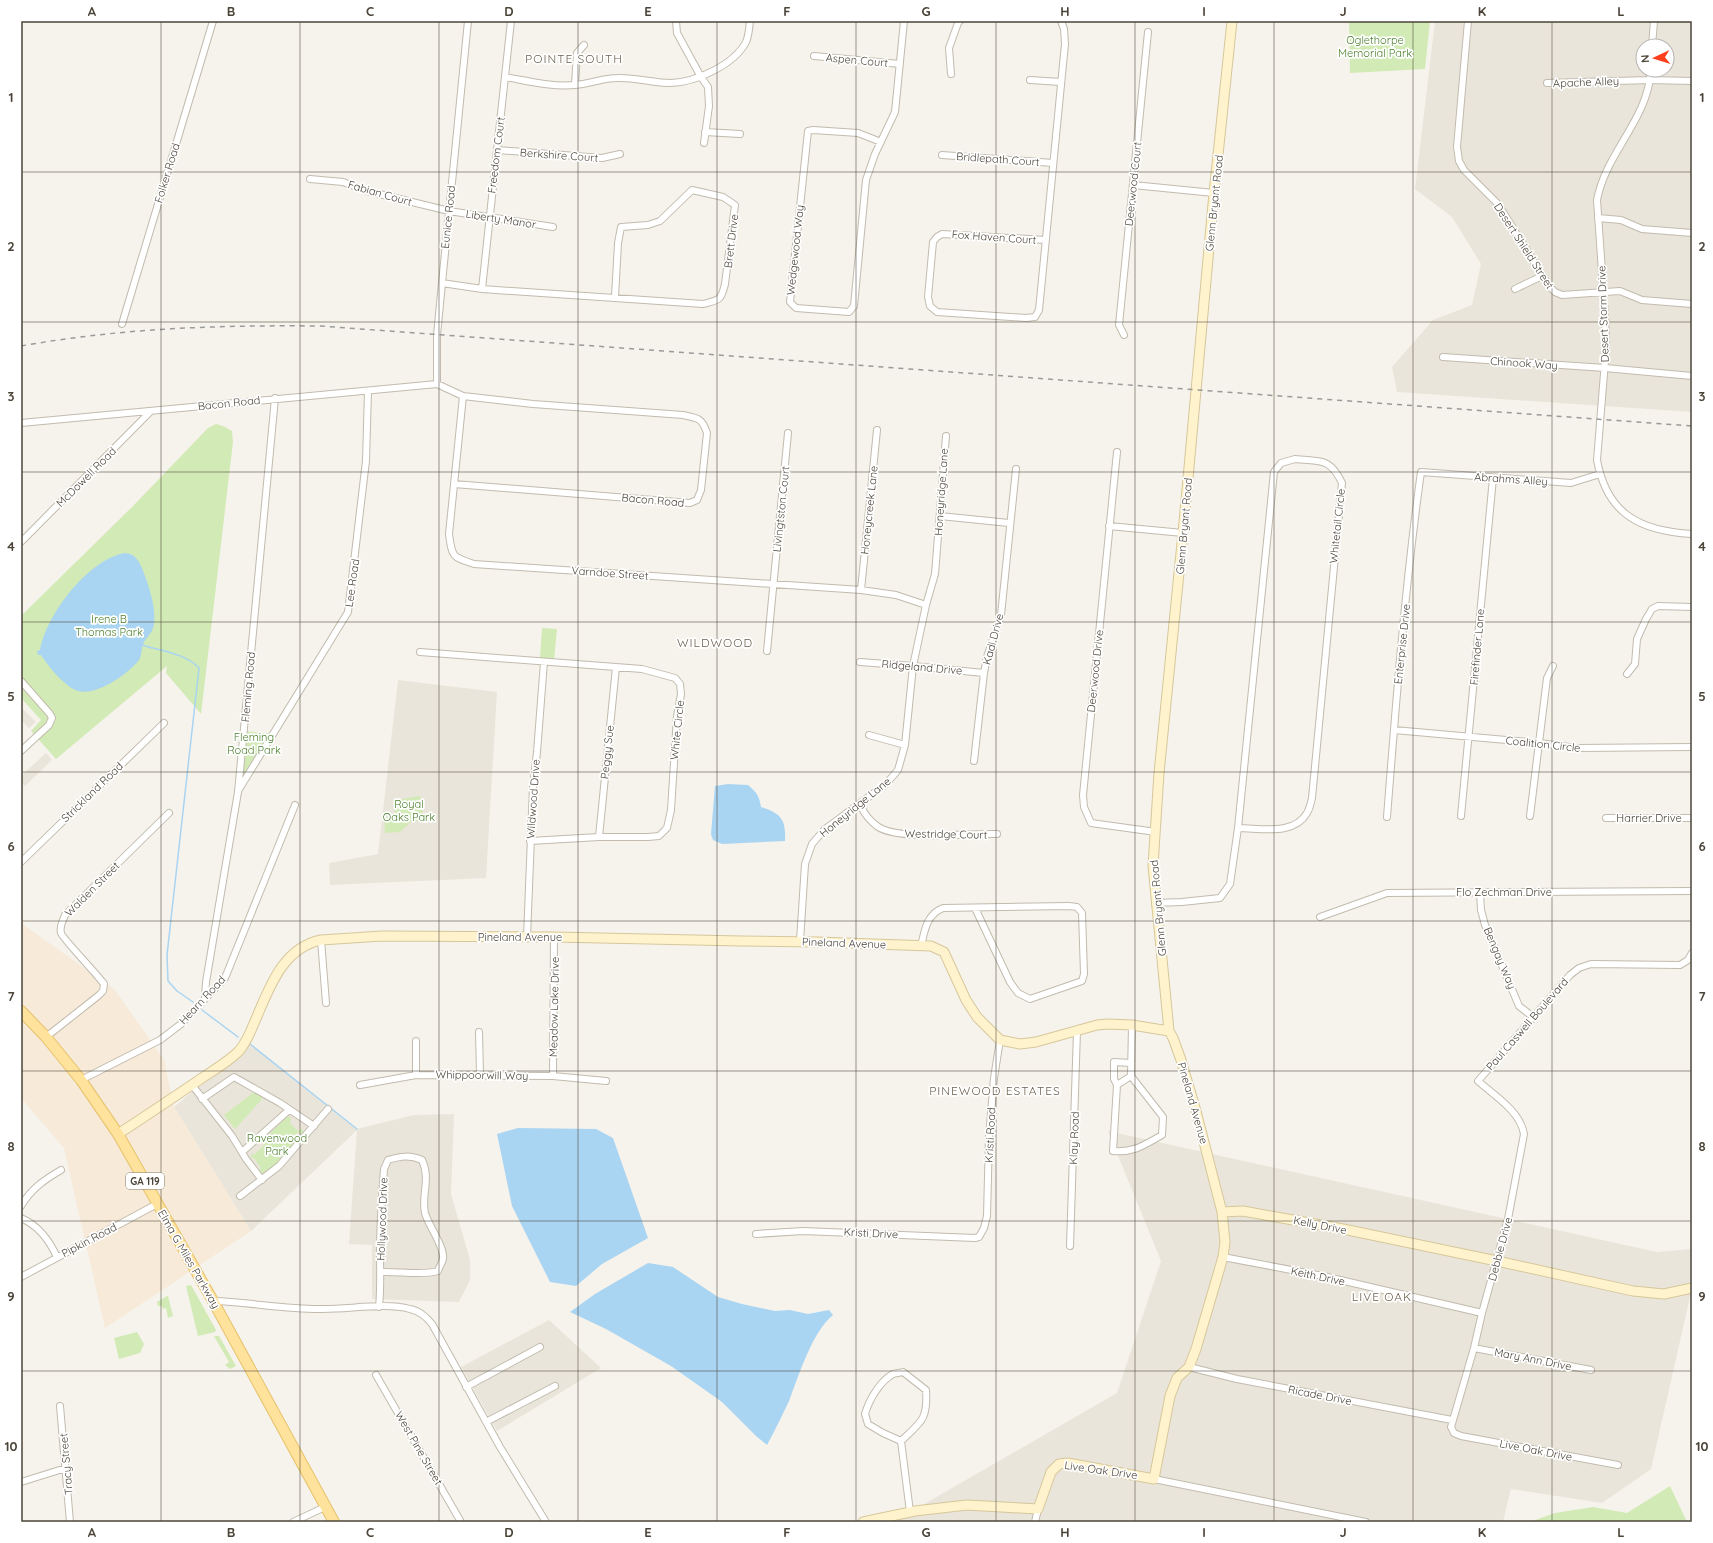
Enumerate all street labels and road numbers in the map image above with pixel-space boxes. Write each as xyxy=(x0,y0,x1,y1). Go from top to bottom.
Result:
street label: Aspen Court xyxy=(825,50,889,70)
street label: Apache Alley xyxy=(1553,74,1619,90)
street label: Freedom Court xyxy=(484,116,508,194)
street label: Folker Road xyxy=(151,141,183,205)
street label: Deerwood Court xyxy=(1122,141,1144,227)
street label: Berkshire Court xyxy=(519,145,599,165)
street label: Bridlepath Court xyxy=(956,149,1040,169)
street label: Glenn Bryant Road xyxy=(1202,154,1226,252)
street label: Fabian Court xyxy=(346,177,414,209)
street label: Eunice Road xyxy=(438,185,458,249)
street label: Desert Shield Street xyxy=(1491,200,1557,292)
street label: Wedgewood Way xyxy=(783,204,807,296)
street label: Liberty Manor xyxy=(465,207,538,232)
street label: Brett Drive xyxy=(721,213,741,269)
street label: Fox Haven Court xyxy=(951,227,1037,247)
street label: Desert Storm Drive xyxy=(1594,265,1612,363)
street label: Chinook Way xyxy=(1490,354,1558,372)
street label: Bacon Road xyxy=(197,393,261,413)
street label: McDowell Road xyxy=(53,444,119,510)
street label: Honeyridge Lane xyxy=(931,448,951,536)
street label: Livingtston Court xyxy=(770,465,793,553)
street label: Honeycreek Lane xyxy=(857,465,881,555)
street label: Abrahms Alley xyxy=(1474,469,1548,489)
street label: Glenn Bryant Road xyxy=(1173,477,1195,575)
street label: Whitetail Circle xyxy=(1326,488,1348,564)
street label: Bacon Road xyxy=(621,490,685,510)
street label: Lee Road xyxy=(342,558,362,608)
street label: Varndoe Street xyxy=(571,563,649,583)
street label: Enterprise Drive xyxy=(1391,603,1413,685)
street label: Firefinder Lane xyxy=(1467,608,1487,686)
street label: Kadi Drive xyxy=(979,612,1007,666)
street label: Deerwood Drive xyxy=(1084,629,1106,713)
street label: Fleming Road xyxy=(238,651,258,723)
street label: Ridgeland Drive xyxy=(881,656,963,678)
street label: White Circle xyxy=(667,699,687,761)
street label: Peggy Sue xyxy=(597,724,617,780)
street label: Coalition Circle xyxy=(1505,733,1581,755)
street label: Strickland Road xyxy=(58,759,126,825)
street label: Wildwood Drive xyxy=(523,759,543,839)
street label: Honeyridge Lane xyxy=(817,774,893,840)
street label: Harrier Drive xyxy=(1616,811,1682,825)
street label: Westridge Court xyxy=(905,826,988,842)
street label: Walden Street xyxy=(62,858,123,919)
street label: Glenn Bryant Road xyxy=(1147,859,1169,957)
street label: Flo Zechman Drive xyxy=(1456,885,1552,899)
street label: Bengay Way xyxy=(1481,925,1519,991)
street label: Pineland Avenue xyxy=(478,930,562,944)
street label: Pineland Avenue xyxy=(802,935,886,951)
street label: Meadow Lake Drive xyxy=(546,957,562,1057)
street label: Hearn Road xyxy=(176,973,228,1027)
street label: Paul Caswell Boulevard xyxy=(1483,975,1571,1073)
street label: Pineland Avenue xyxy=(1175,1061,1211,1145)
street label: Whippoorwill Way xyxy=(436,1067,528,1083)
street label: Kristi Road xyxy=(982,1107,998,1163)
street label: Klay Road xyxy=(1066,1111,1082,1165)
road number: GA 119 xyxy=(126,1173,164,1189)
street label: Hollywood Drive xyxy=(374,1177,390,1261)
street label: Elma G Miles Parkway xyxy=(155,1207,223,1311)
street label: Kelly Drive xyxy=(1292,1213,1348,1237)
street label: Debbie Drive xyxy=(1485,1216,1515,1282)
street label: Pipkin Road xyxy=(59,1220,119,1260)
street label: Kristi Drive xyxy=(843,1225,899,1241)
street label: Keith Drive xyxy=(1290,1263,1346,1289)
street label: Mary Ann Drive xyxy=(1493,1345,1573,1373)
street label: Ricade Drive xyxy=(1287,1382,1353,1408)
street label: West Pine Street xyxy=(392,1409,446,1488)
street label: Tracy Street xyxy=(56,1432,76,1495)
street label: Live Oak Drive xyxy=(1499,1436,1573,1464)
street label: Live Oak Drive xyxy=(1064,1458,1138,1482)

